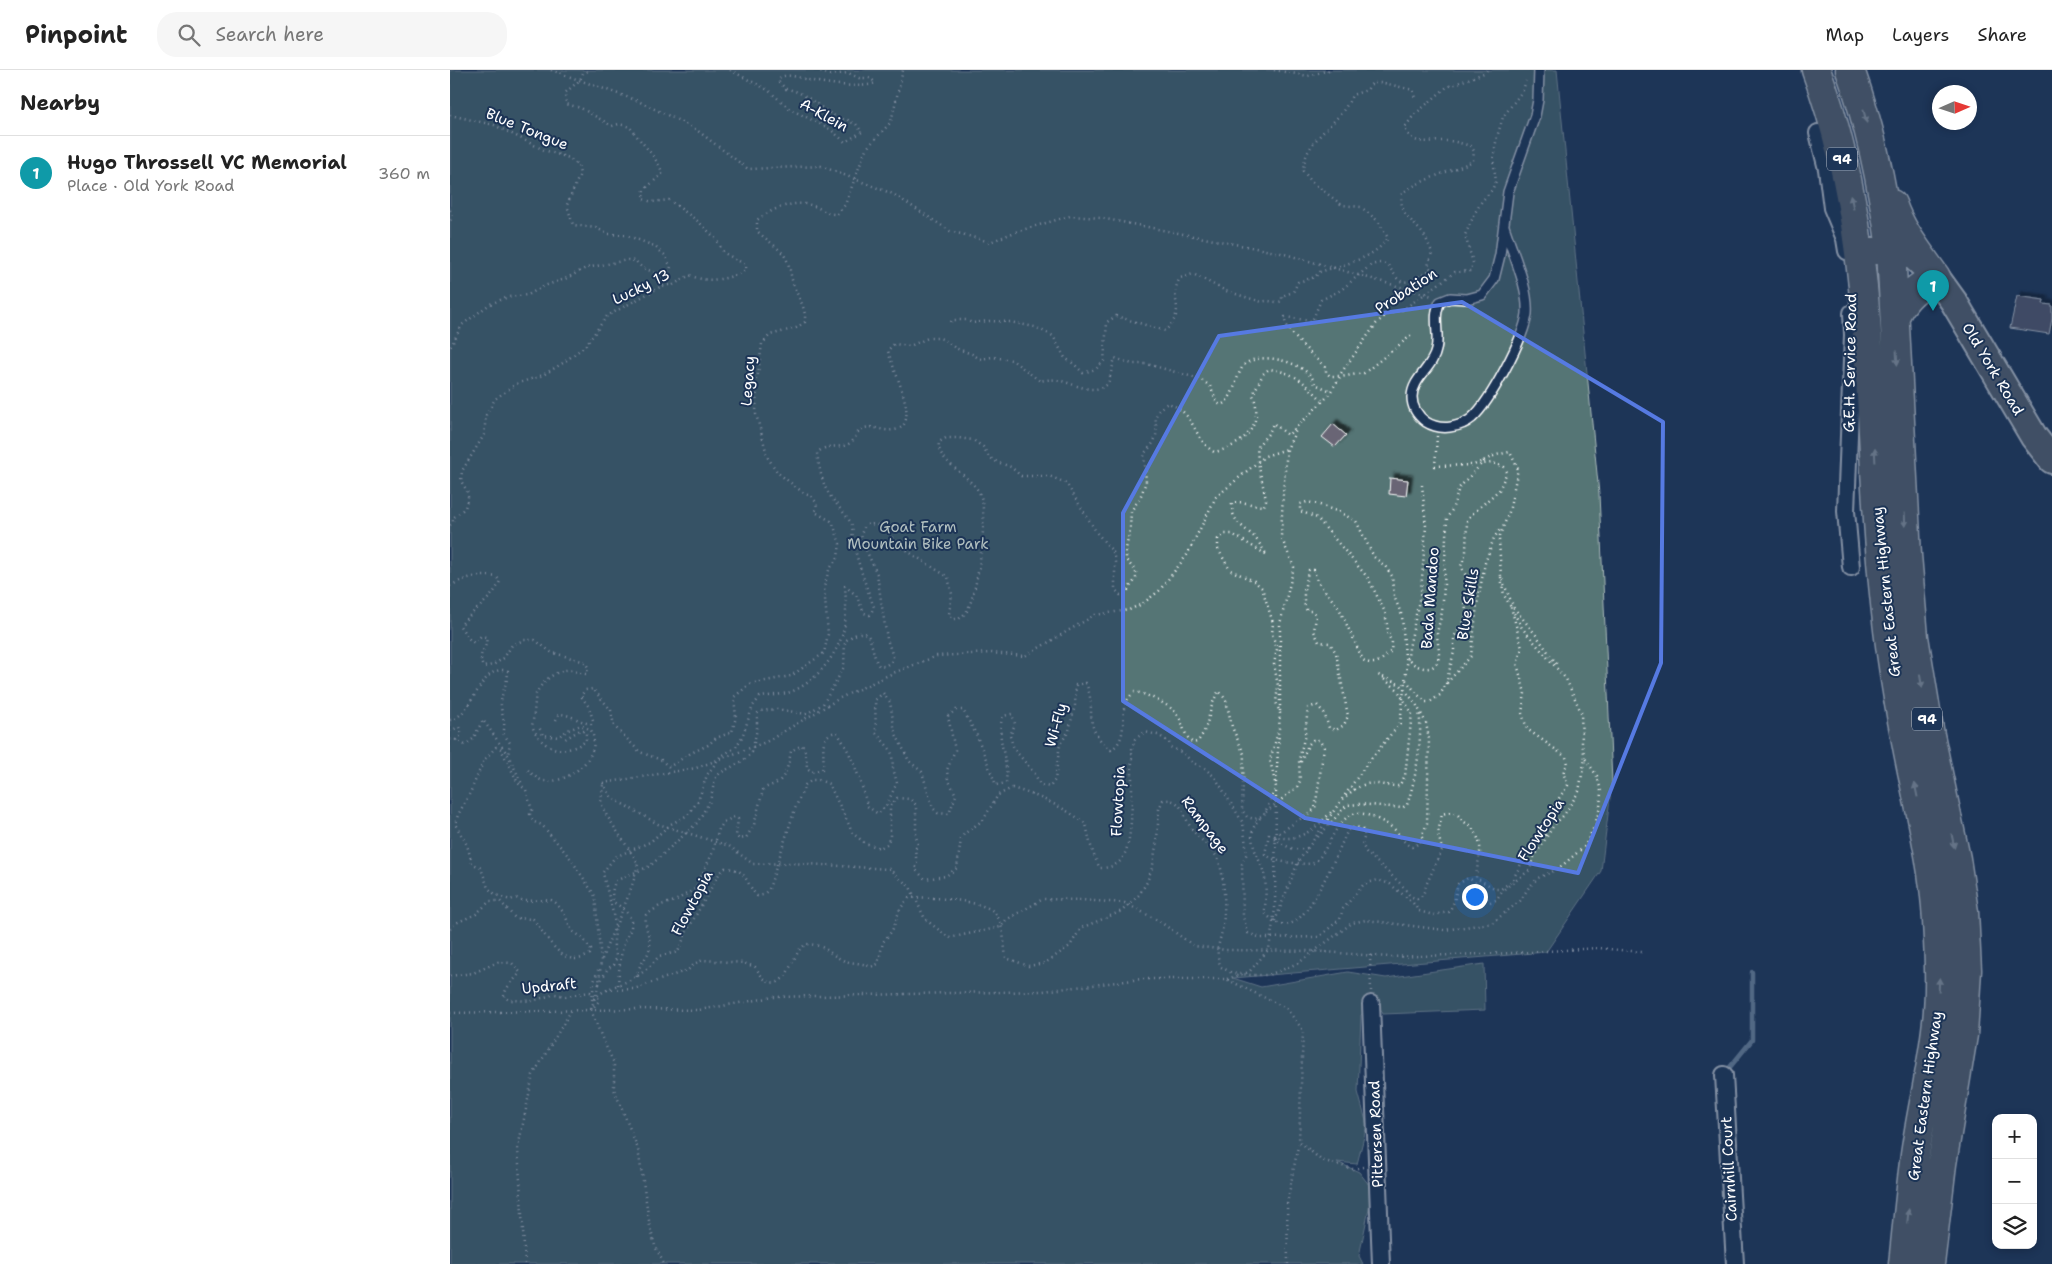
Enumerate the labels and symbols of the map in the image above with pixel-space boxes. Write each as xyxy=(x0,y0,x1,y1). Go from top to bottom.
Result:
north arrow xyxy=(1932,85,1977,130)
street label: A-Klein xyxy=(796,94,852,136)
street label: Blue Tongue xyxy=(483,103,571,155)
one-way arrow xyxy=(1861,109,1869,124)
road number: 94 xyxy=(1827,148,1857,170)
one-way arrow xyxy=(1848,195,1856,210)
street label: Probation xyxy=(1371,263,1441,319)
street label: Lucky 13 xyxy=(609,265,673,309)
pin: 1 xyxy=(1917,270,1949,311)
street label: G.E.H. Service Road xyxy=(1839,293,1861,433)
street label: Old York Road xyxy=(1958,319,2029,419)
one-way arrow xyxy=(1894,350,1902,366)
street label: Legacy xyxy=(736,355,760,407)
one-way arrow xyxy=(1871,447,1879,463)
street label: Great Eastern Highway xyxy=(1867,506,1905,678)
one-way arrow xyxy=(1902,512,1910,528)
park label: Goat Farm Mountain Bike Park xyxy=(847,517,989,554)
street label: Bada Mandoo xyxy=(1416,546,1444,650)
street label: Blue Skills xyxy=(1452,567,1484,641)
one-way arrow xyxy=(1918,674,1926,690)
street label: Wi-Fly xyxy=(1040,700,1072,750)
road number: 94 xyxy=(1912,708,1942,731)
street label: Flowtopia xyxy=(1106,764,1130,837)
one-way arrow xyxy=(1911,781,1919,797)
street label: Rampage xyxy=(1177,792,1233,858)
street label: Flowtopia xyxy=(1513,794,1569,865)
one-way arrow xyxy=(1949,833,1957,849)
street label: Flowtopia xyxy=(666,866,718,939)
your location xyxy=(1462,884,1488,910)
street label: Updraft xyxy=(521,973,577,999)
one-way arrow xyxy=(1935,977,1943,993)
street label: Great Eastern Highway xyxy=(1903,1010,1947,1182)
street label: Pittersen Road xyxy=(1364,1080,1388,1188)
street label: Cairnhill Court xyxy=(1716,1116,1742,1222)
one-way arrow xyxy=(1904,1207,1912,1223)

